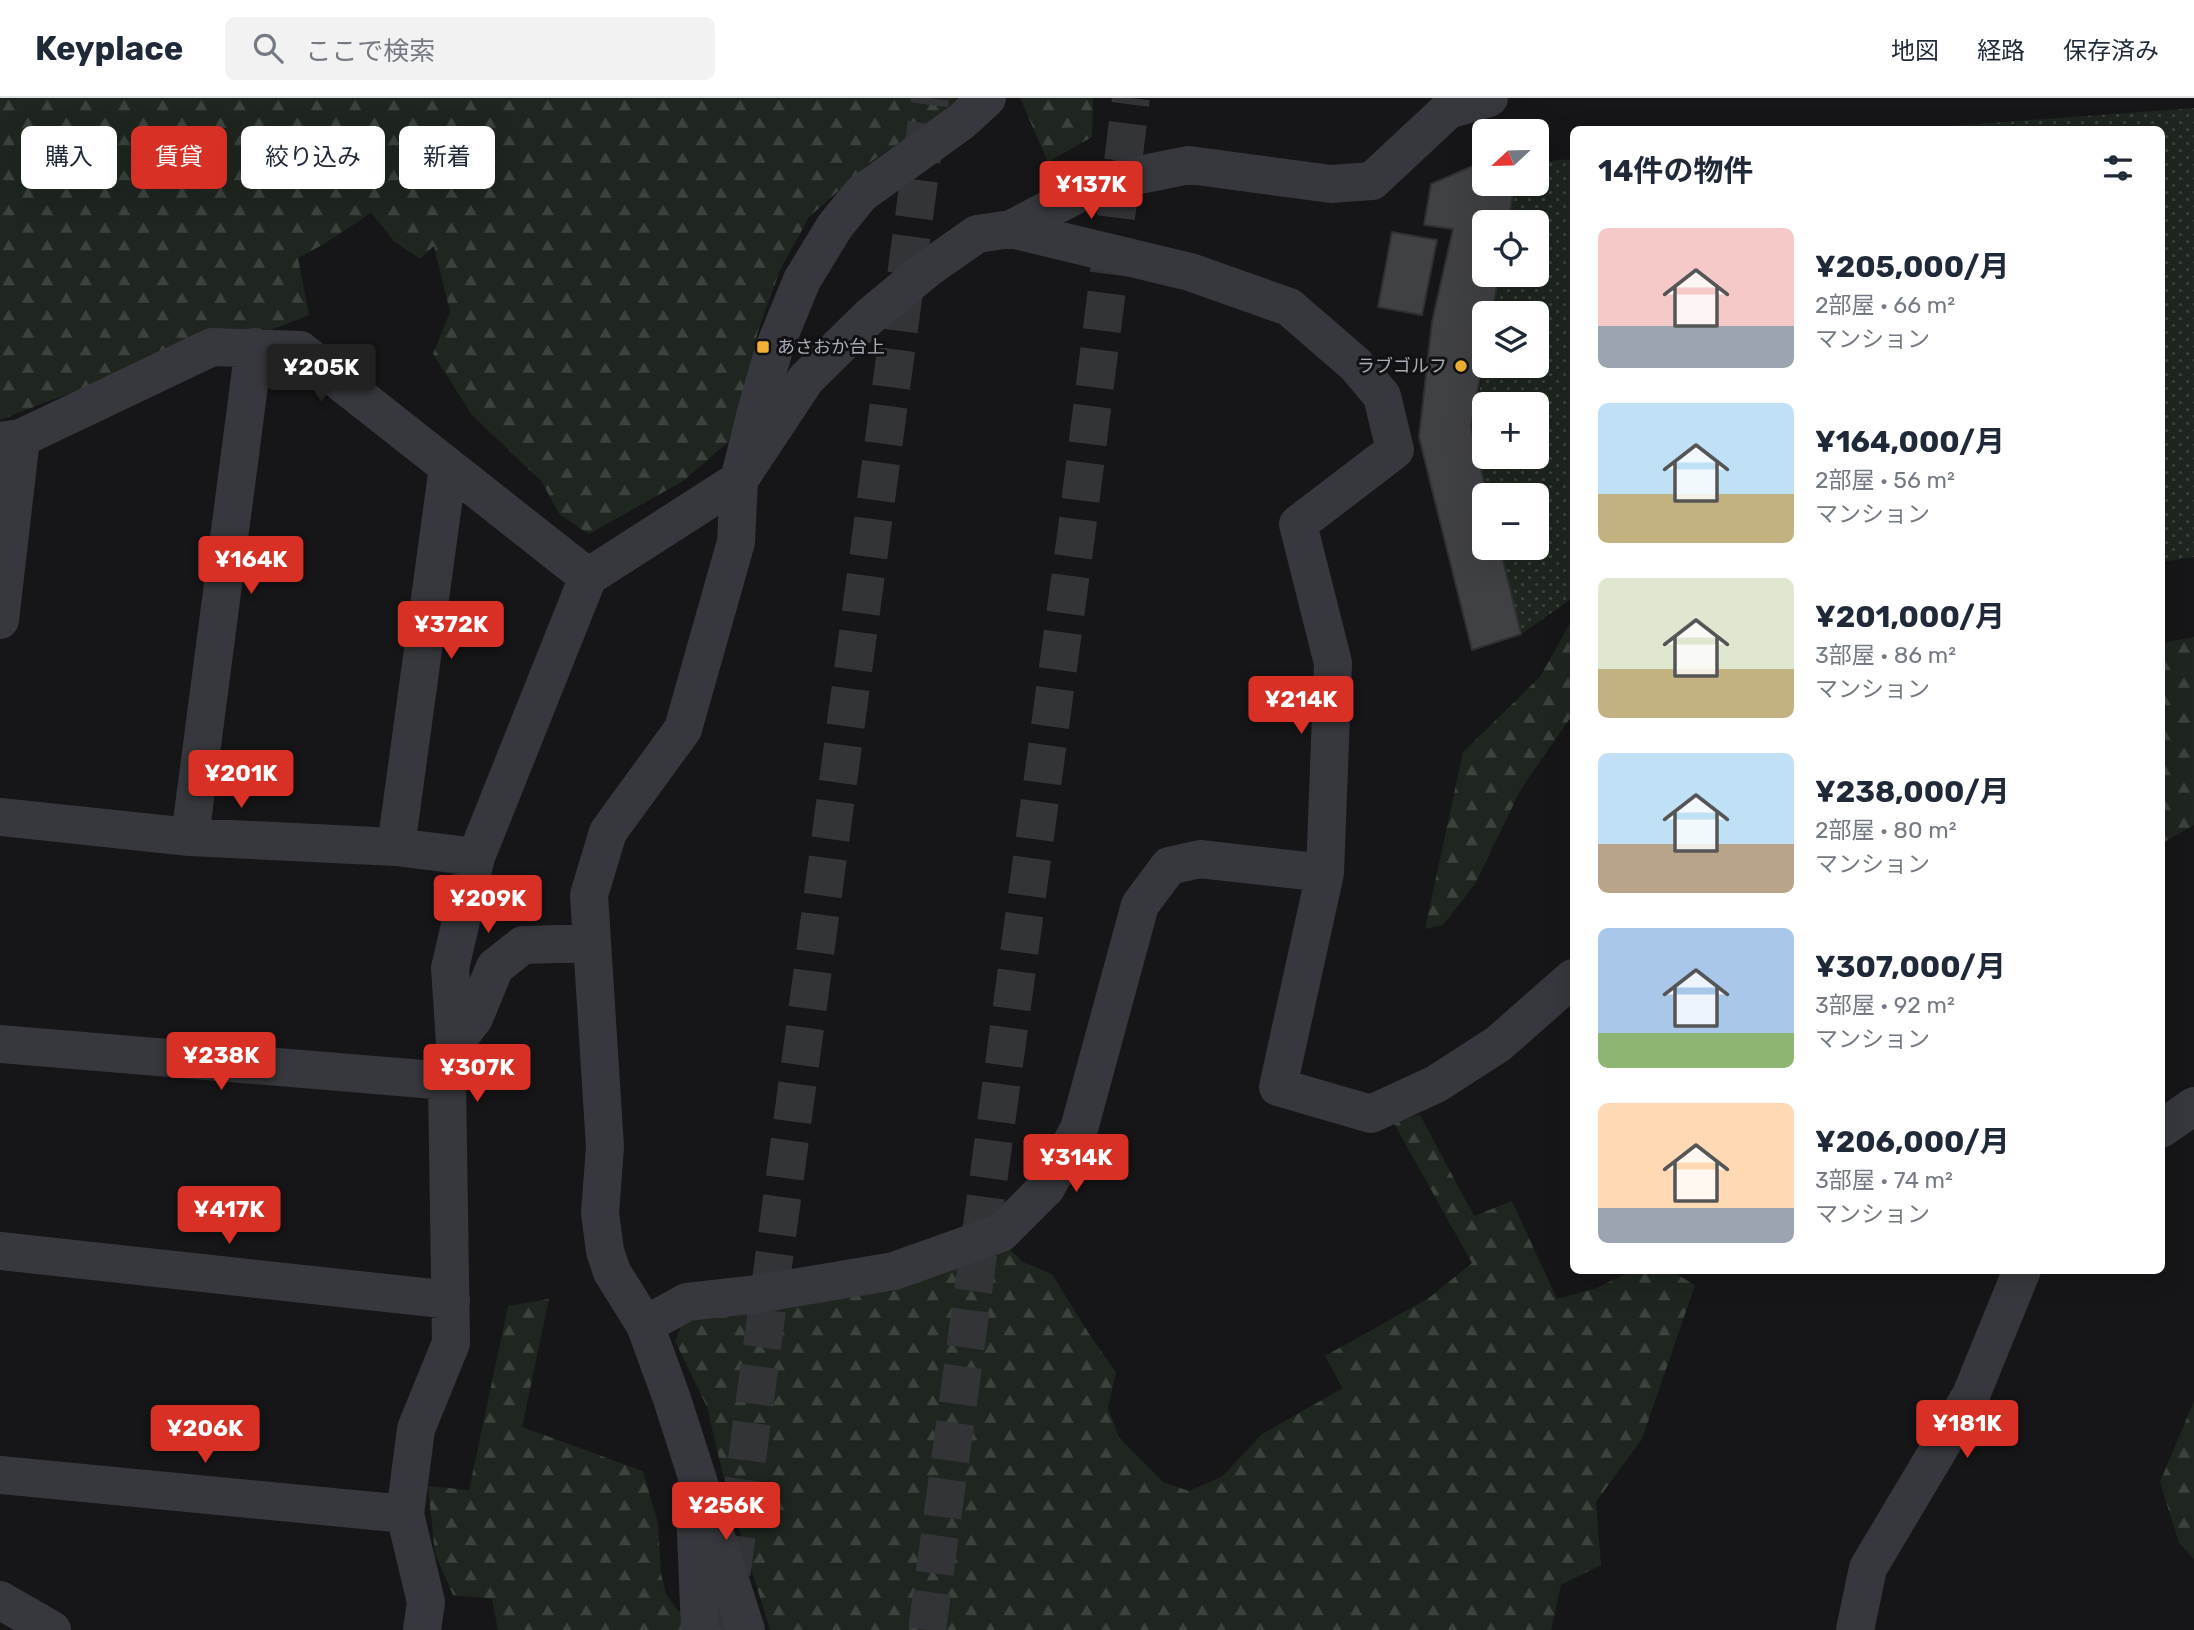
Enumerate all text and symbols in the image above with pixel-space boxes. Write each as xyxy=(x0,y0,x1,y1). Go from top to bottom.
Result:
search box xyxy=(225,17,715,80)
text: Keyplace xyxy=(35,29,183,68)
icon: search xyxy=(249,29,287,67)
text: ここで検索 xyxy=(305,36,435,67)
text: 地図 xyxy=(1891,37,1939,65)
text: 経路 xyxy=(1977,37,2025,65)
text: 保存済み xyxy=(2063,37,2159,65)
north arrow xyxy=(1472,119,1549,196)
map controls xyxy=(1472,119,1549,560)
chip: 購入 xyxy=(21,126,117,189)
chip: 賃貸 xyxy=(131,126,227,189)
chip: 絞り込み xyxy=(241,126,385,189)
chip: 新着 xyxy=(399,126,495,189)
icon: filters xyxy=(2099,149,2137,187)
text: 14件の物件 xyxy=(1598,153,1753,189)
pin: ¥137K xyxy=(1042,162,1140,221)
text: ¥137K xyxy=(1056,170,1126,198)
button: locate xyxy=(1472,210,1549,287)
text: ¥205,000/月 xyxy=(1815,249,2009,285)
icon: home xyxy=(1654,256,1738,340)
text: 2部屋 · 66 m² xyxy=(1815,291,1955,319)
button: layers xyxy=(1472,301,1549,378)
text: マンション xyxy=(1815,325,1930,353)
place label: あさおか台上 xyxy=(777,336,885,358)
marker: あさおか台上 xyxy=(755,339,771,355)
pin: ¥205K xyxy=(272,344,370,404)
text: ¥205K xyxy=(283,353,359,381)
place label: ラブゴルフ xyxy=(1357,355,1447,377)
marker: ラブゴルフ xyxy=(1453,358,1469,374)
button: + xyxy=(1472,392,1549,469)
text: ¥164,000/月 xyxy=(1815,424,2005,460)
icon: home xyxy=(1654,431,1738,515)
text: 2部屋 · 56 m² xyxy=(1815,466,1955,494)
button: − xyxy=(1472,483,1549,560)
text: マンション xyxy=(1815,500,1930,528)
pin: ¥164K xyxy=(202,536,300,596)
text: ¥164K xyxy=(214,545,288,573)
text: ¥201,000/月 xyxy=(1815,599,2005,635)
pin: ¥372K xyxy=(402,602,500,661)
icon: home xyxy=(1654,606,1738,690)
text: ¥372K xyxy=(414,610,488,638)
text: 3部屋 · 86 m² xyxy=(1815,641,1956,669)
text: マンション xyxy=(1815,675,1930,703)
pin: ¥214K xyxy=(1252,676,1350,736)
text: ¥214K xyxy=(1264,685,1338,713)
pin: ¥201K xyxy=(192,750,290,810)
text: ¥201K xyxy=(204,759,278,787)
text: ¥238,000/月 xyxy=(1815,774,2010,810)
icon: home xyxy=(1654,781,1738,865)
text: 2部屋 · 80 m² xyxy=(1815,816,1957,844)
text: マンション xyxy=(1815,850,1930,878)
pin: ¥209K xyxy=(439,876,537,935)
text: ¥209K xyxy=(450,884,526,912)
text: ¥307,000/月 xyxy=(1815,949,2006,985)
icon: home xyxy=(1654,956,1738,1040)
text: 3部屋 · 92 m² xyxy=(1815,991,1955,1019)
text: マンション xyxy=(1815,1025,1930,1053)
pin: ¥238K xyxy=(172,1032,270,1092)
text: ¥238K xyxy=(183,1041,259,1069)
pin: ¥307K xyxy=(428,1044,526,1104)
text: ¥307K xyxy=(439,1053,515,1081)
text: ¥206,000/月 xyxy=(1815,1124,2010,1160)
icon: home xyxy=(1654,1131,1738,1215)
pin: ¥314K xyxy=(1027,1134,1125,1194)
text: ¥314K xyxy=(1039,1143,1113,1171)
text: 3部屋 · 74 m² xyxy=(1815,1166,1953,1194)
pin: ¥417K xyxy=(180,1186,278,1246)
text: ¥417K xyxy=(194,1195,264,1223)
text: マンション xyxy=(1815,1200,1930,1228)
pin: ¥181K xyxy=(1918,1400,2016,1460)
pin: ¥206K xyxy=(156,1406,254,1465)
text: ¥181K xyxy=(1932,1409,2002,1437)
text: ¥206K xyxy=(167,1414,243,1442)
pin: ¥256K xyxy=(677,1482,775,1542)
text: ¥256K xyxy=(688,1491,764,1519)

